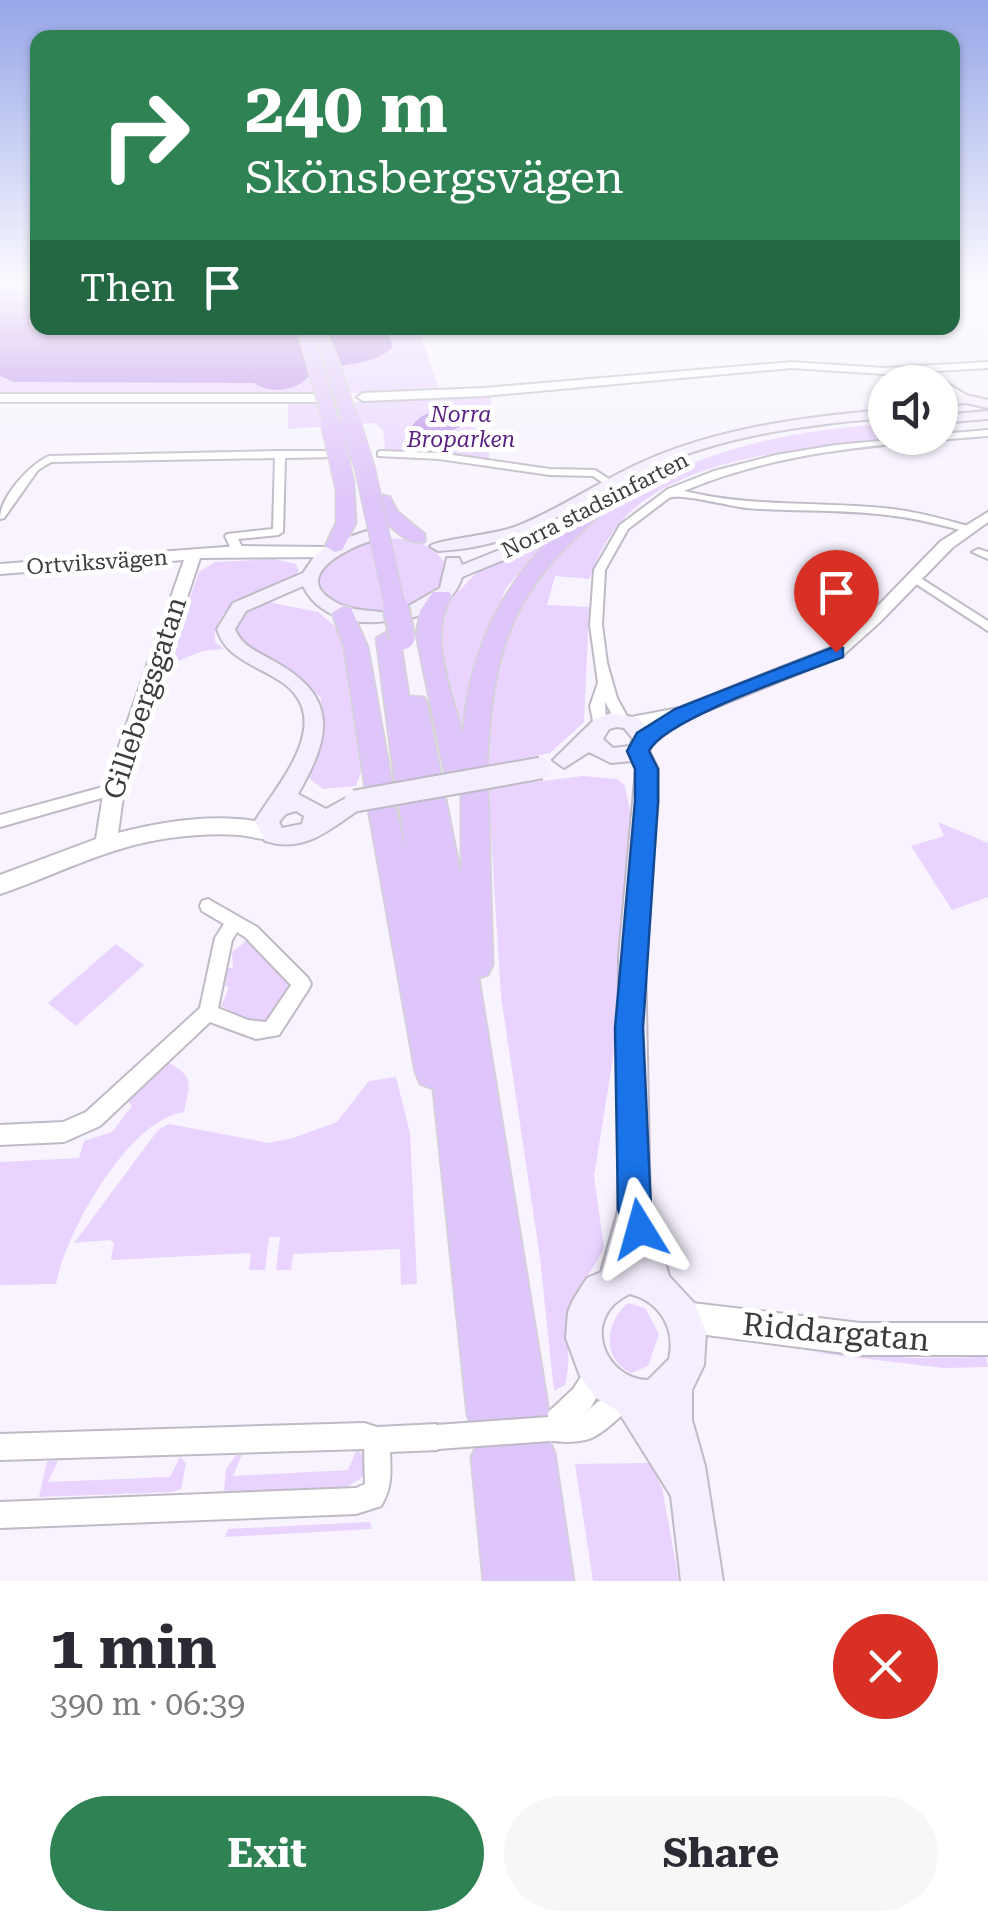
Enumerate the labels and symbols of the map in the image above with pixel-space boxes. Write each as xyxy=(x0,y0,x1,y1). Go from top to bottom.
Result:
park label: Norra Broparken xyxy=(406,402,515,452)
street label: Norra stadsinfarten xyxy=(498,447,692,563)
street label: Ortviksvägen xyxy=(26,545,168,579)
pin xyxy=(794,550,879,653)
street label: Gillebergsgatan xyxy=(97,593,193,803)
position arrow xyxy=(588,1177,692,1281)
street label: Riddargatan xyxy=(741,1305,931,1359)

